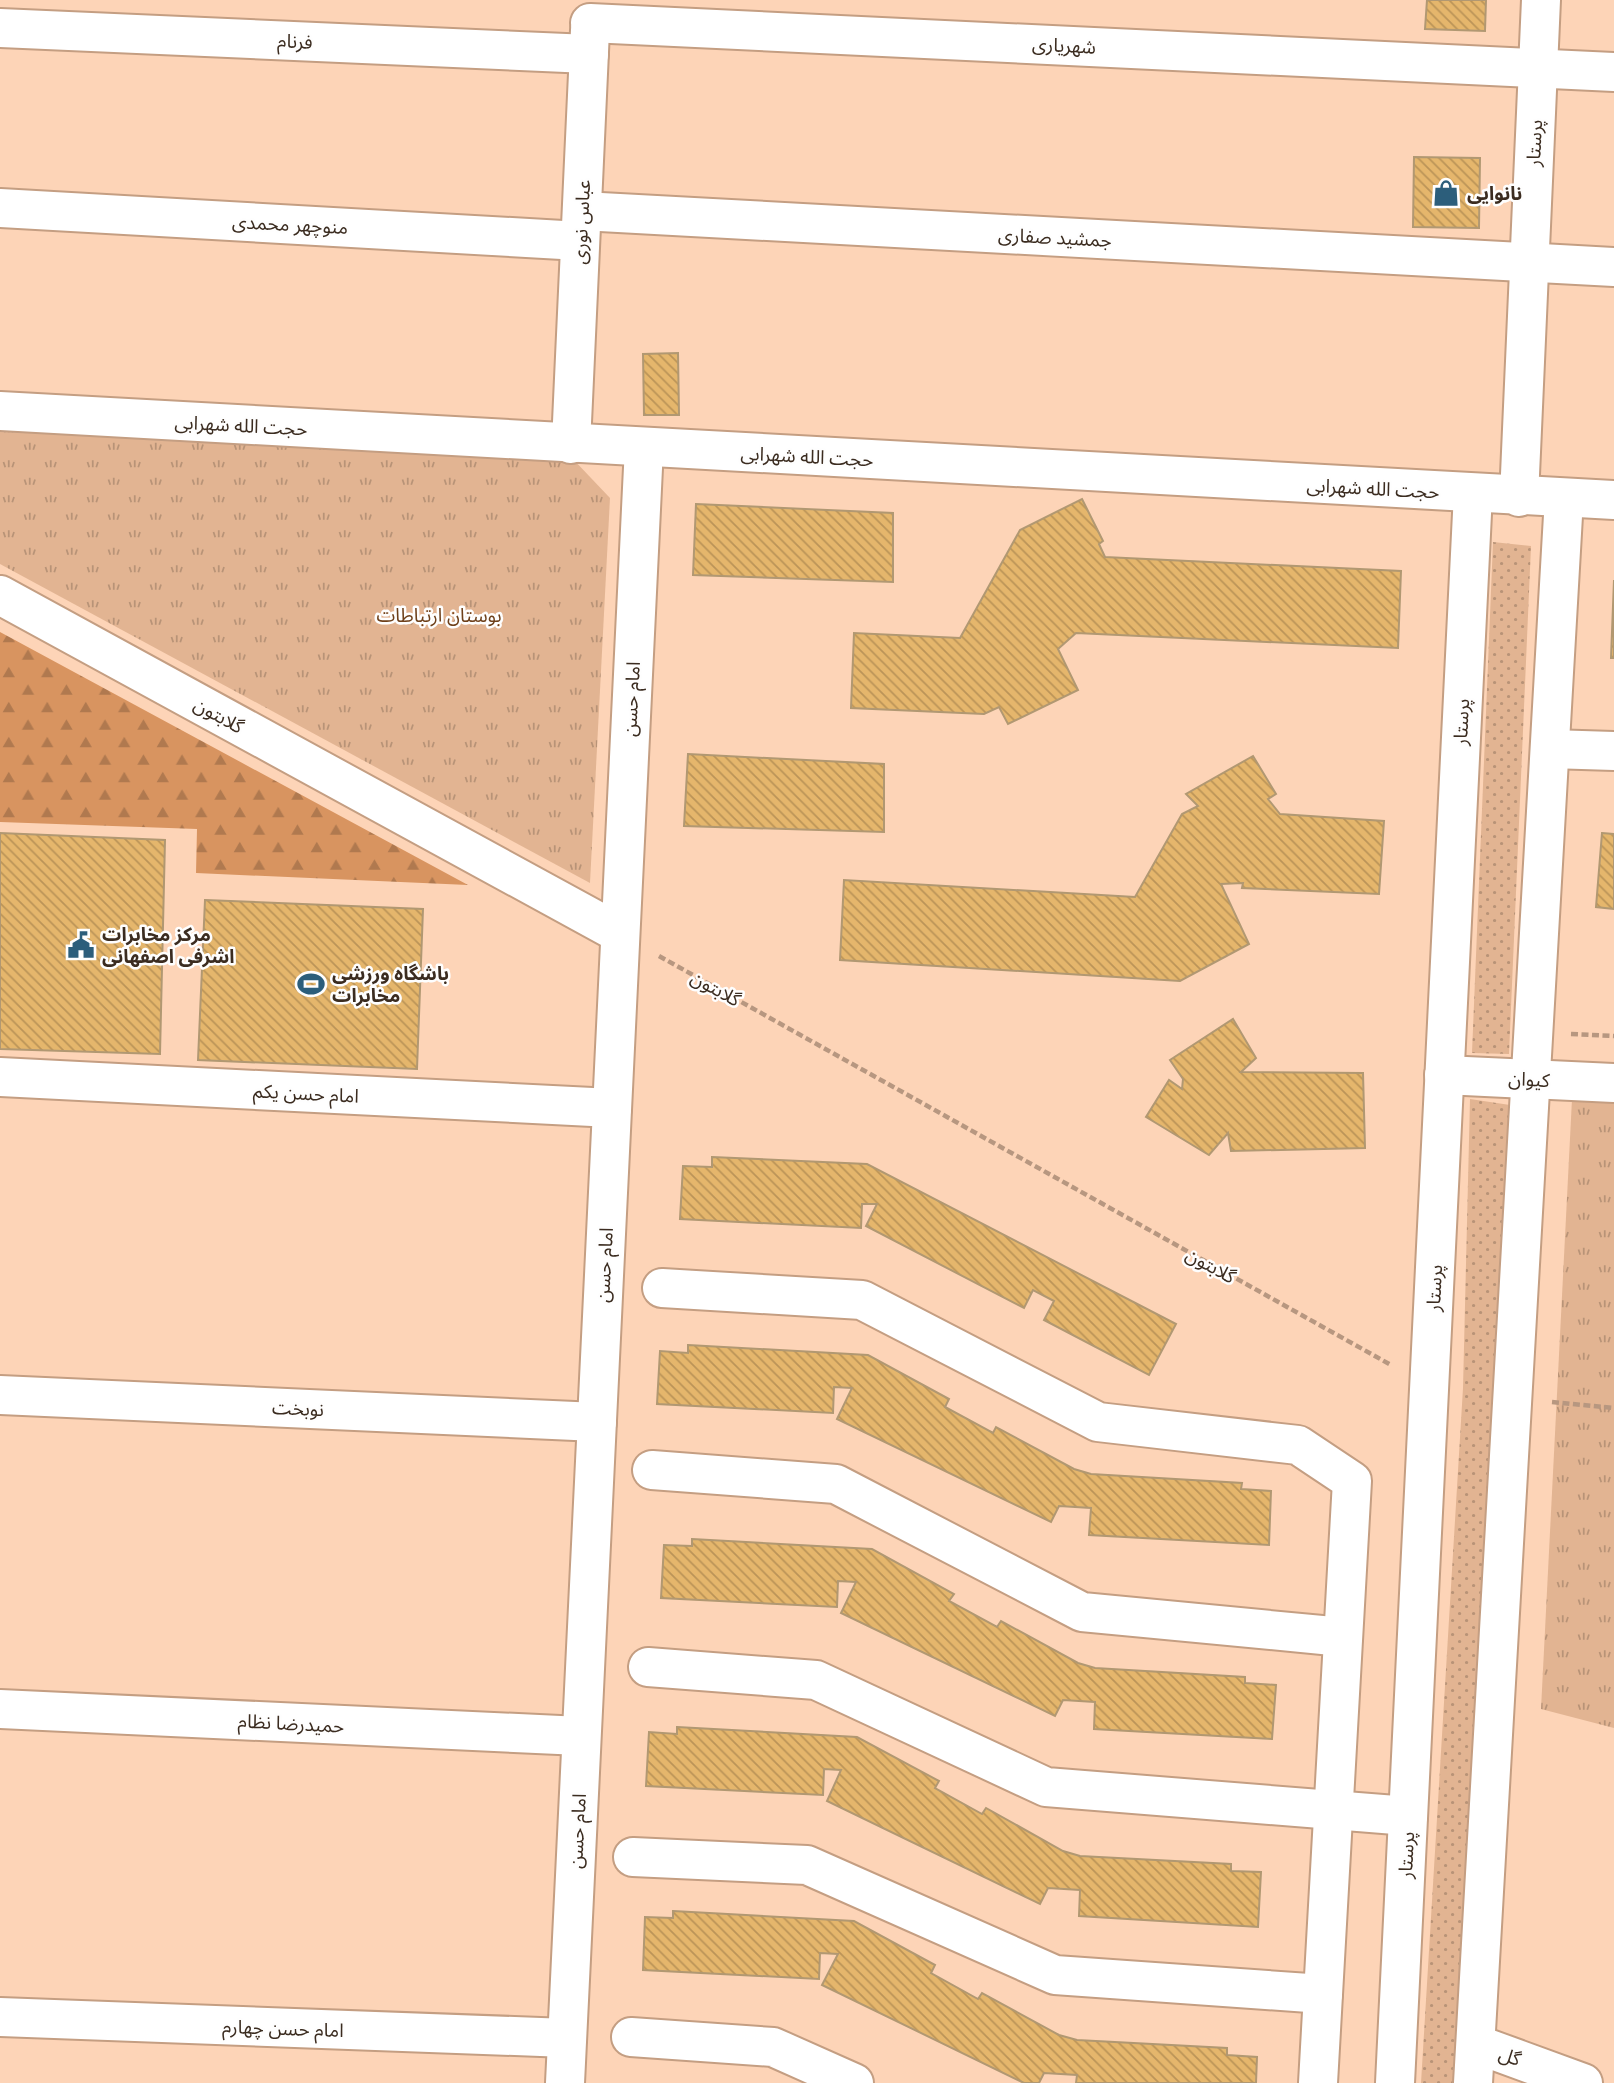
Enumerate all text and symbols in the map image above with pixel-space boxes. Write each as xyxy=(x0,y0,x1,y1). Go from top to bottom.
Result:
street label: فرنام xyxy=(277,29,313,57)
street label: شهریاری xyxy=(1031,32,1097,59)
street label: پرستار xyxy=(1522,119,1548,168)
shop icon: نانوایی xyxy=(1431,178,1461,208)
street label: عباس نوری xyxy=(568,179,595,265)
place label: نانوایی xyxy=(1467,182,1522,205)
street label: منوچهر محمدی xyxy=(231,210,349,240)
street label: جمشید صفاری xyxy=(998,223,1112,252)
street label: حجت الله شهرابی xyxy=(174,411,308,440)
street label: حجت الله شهرابی xyxy=(740,442,874,471)
street label: حجت الله شهرابی xyxy=(1306,474,1440,503)
park label: بوستان ارتباطات xyxy=(376,604,502,627)
street label: امام حسن xyxy=(618,661,648,737)
street label: گلابتون xyxy=(190,692,249,739)
street label: پرستار xyxy=(1449,698,1475,747)
place label: مرکز مخابرات اشرفی اصفهانی xyxy=(102,923,234,968)
public building icon: مرکز مخابرات اشرفی اصفهانی xyxy=(66,930,96,960)
place label: باشگاه ورزشی مخابرات xyxy=(332,962,449,1007)
street label: گلابتون xyxy=(687,965,746,1012)
sports icon: باشگاه ورزشی مخابرات xyxy=(296,969,326,999)
street label: کیوان xyxy=(1508,1067,1551,1092)
street label: امام حسن یکم xyxy=(252,1079,359,1111)
street label: امام حسن xyxy=(591,1227,621,1303)
street label: گلابتون xyxy=(1182,1242,1241,1289)
street label: پرستار xyxy=(1422,1264,1448,1313)
street label: نوبخت xyxy=(271,1396,325,1421)
street label: حمیدرضا نظام xyxy=(237,1709,345,1741)
street label: امام حسن xyxy=(564,1793,594,1869)
street label: پرستار xyxy=(1394,1831,1420,1880)
street label: امام حسن چهارم xyxy=(222,2015,344,2045)
street label: گل xyxy=(1496,2042,1525,2071)

